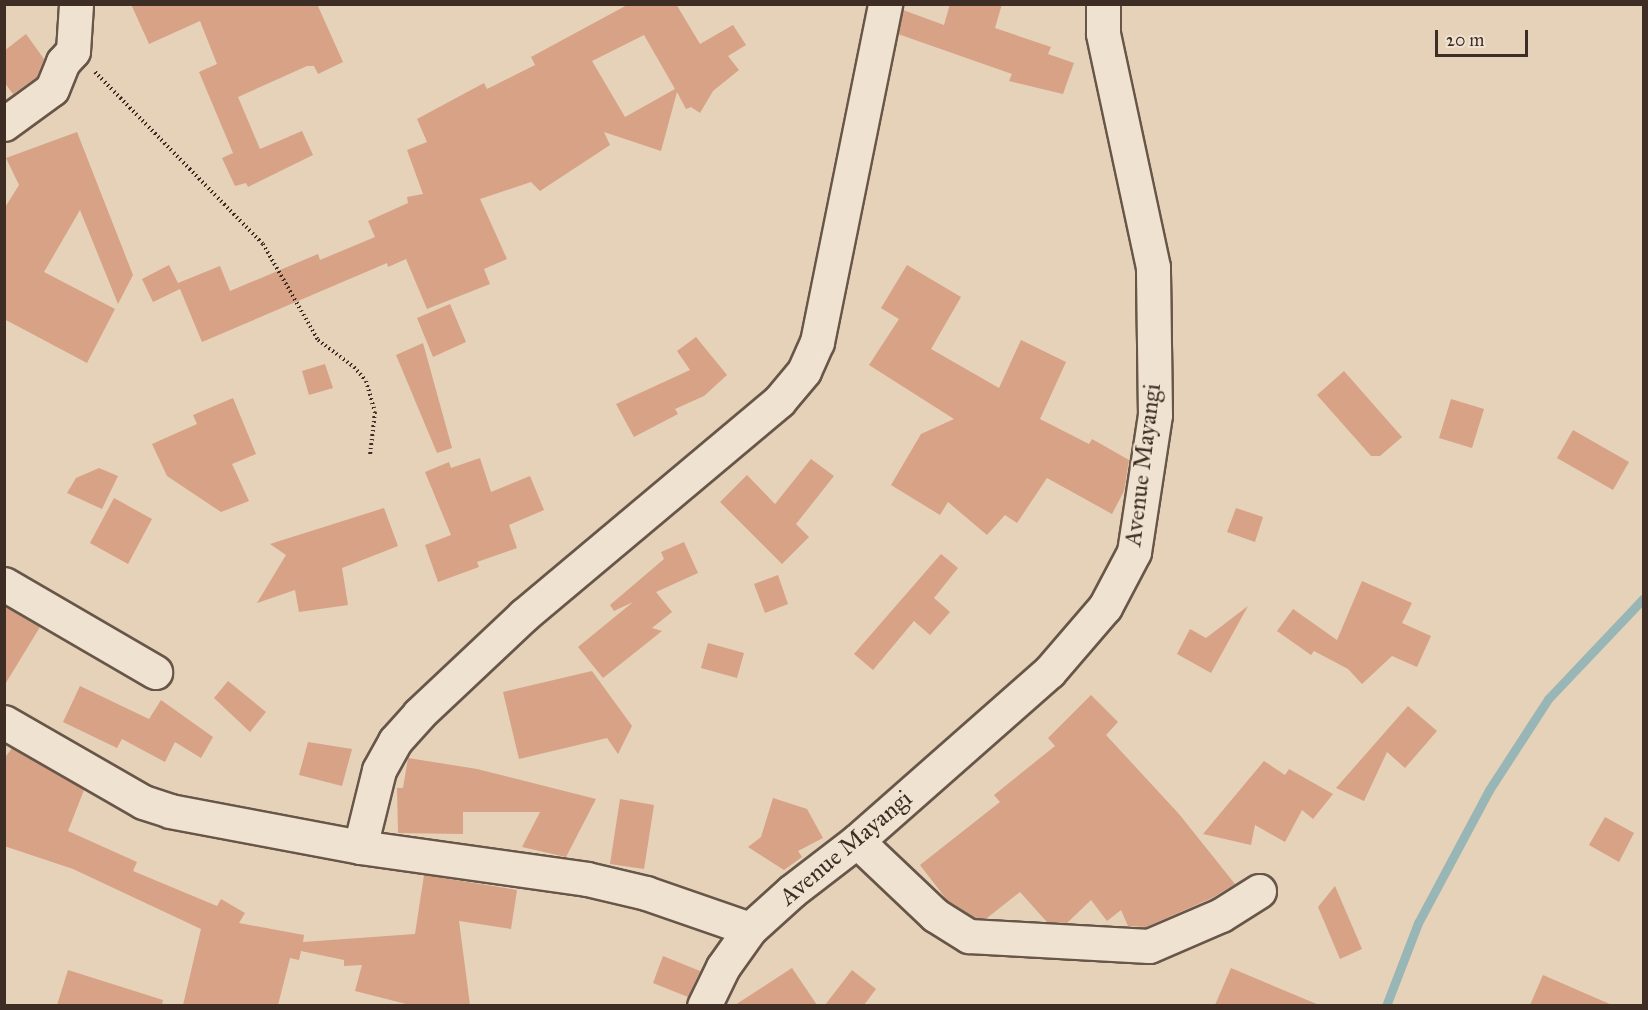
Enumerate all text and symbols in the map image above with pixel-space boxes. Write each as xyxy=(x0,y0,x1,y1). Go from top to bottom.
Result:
scale bar xyxy=(1438,18,1531,56)
text: 20 m xyxy=(1446,29,1484,51)
street label: Avenue Mayangi xyxy=(1119,382,1167,548)
street label: Avenue Mayangi xyxy=(774,784,918,912)

